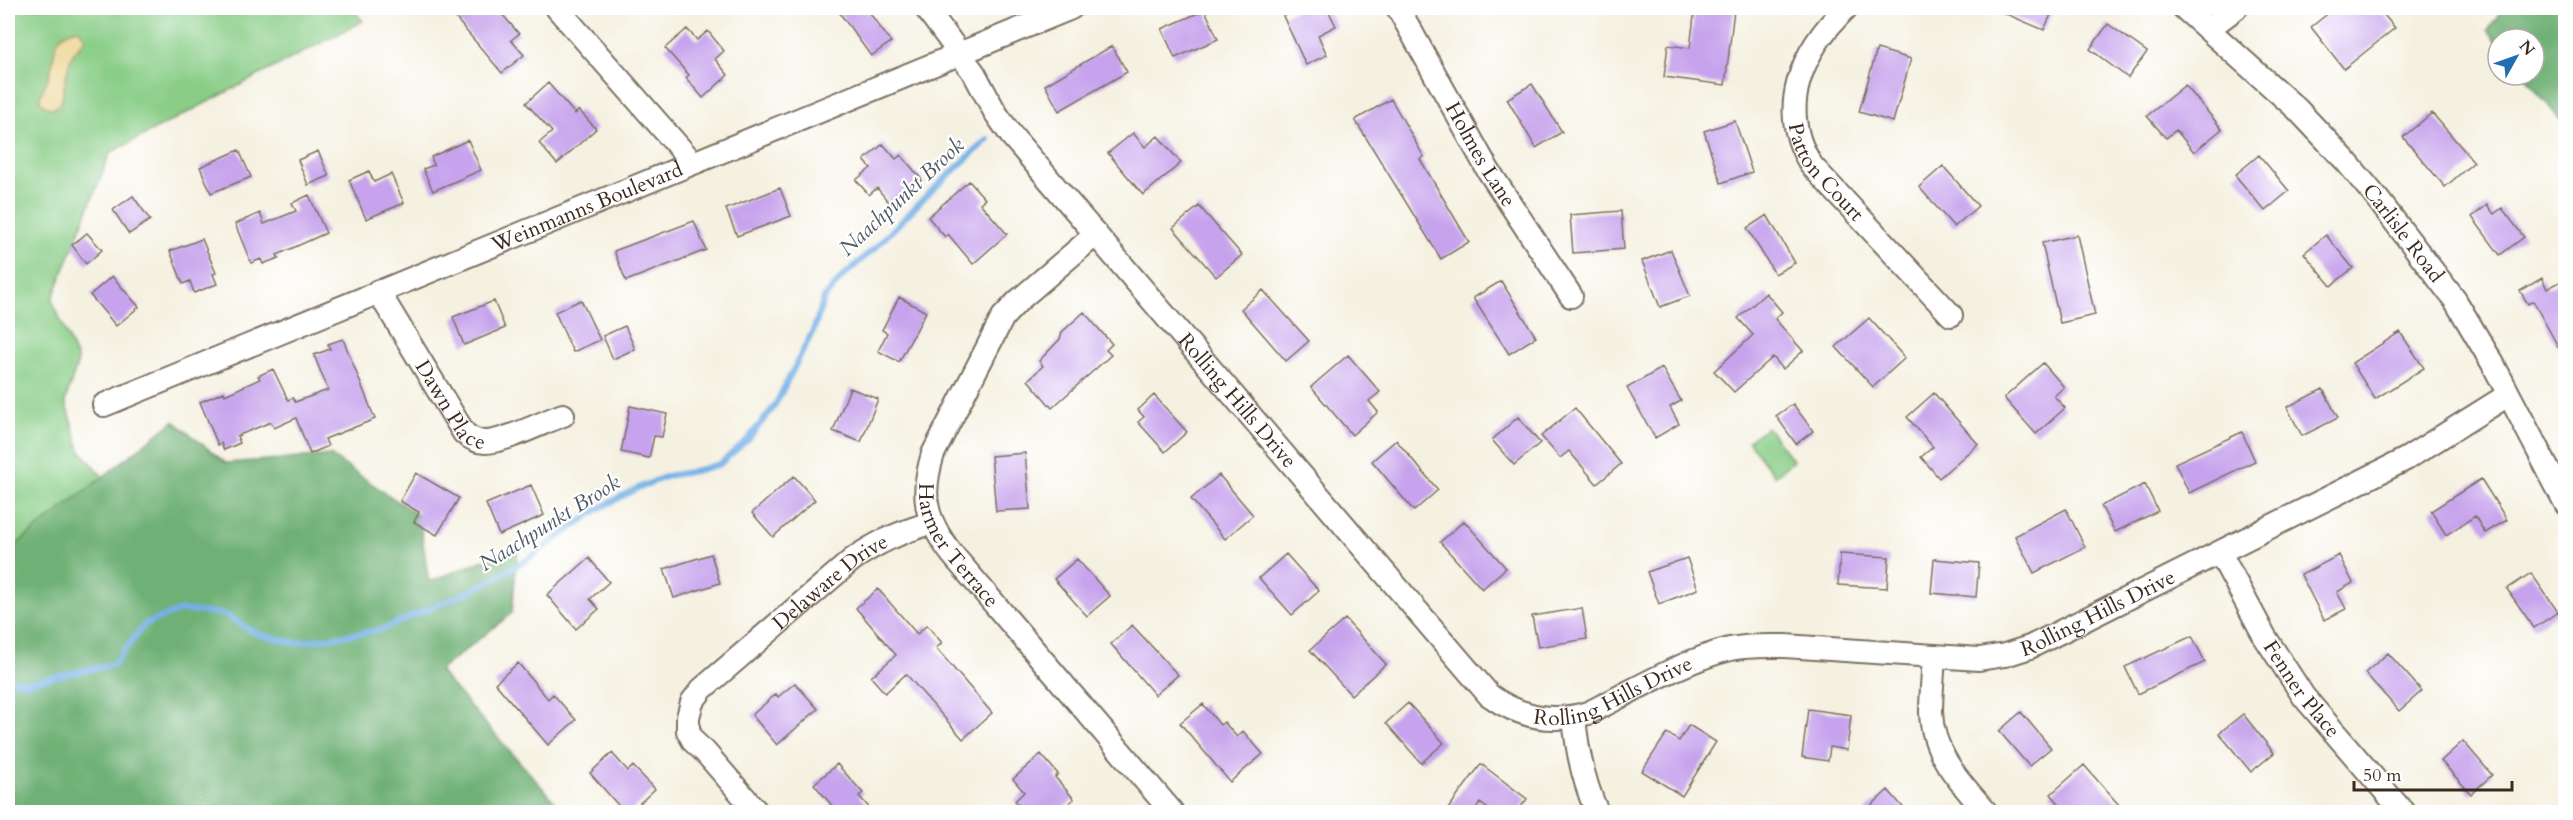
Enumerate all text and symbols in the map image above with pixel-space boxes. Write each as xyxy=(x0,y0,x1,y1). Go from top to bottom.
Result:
north arrow xyxy=(2486,27,2546,87)
text: N xyxy=(2514,36,2540,60)
street label: Holmes Lane xyxy=(1438,97,1522,213)
street label: Patton Court xyxy=(1781,120,1871,228)
water label: Naachpunkt Brook xyxy=(832,131,971,263)
street label: Weinmanns Boulevard xyxy=(486,155,687,260)
street label: Carlisle Road xyxy=(2356,177,2450,289)
street label: Rolling Hills Drive xyxy=(1171,327,1303,475)
street label: Dawn Place xyxy=(408,355,488,457)
water label: Naachpunkt Brook xyxy=(473,467,626,578)
street label: Harmer Terrace xyxy=(911,483,1005,614)
street label: Delaware Drive xyxy=(766,527,893,637)
street label: Rolling Hills Drive xyxy=(2017,563,2180,664)
street label: Fenner Place xyxy=(2256,635,2347,744)
street label: Rolling Hills Drive xyxy=(1532,649,1697,733)
scale bar xyxy=(2354,754,2512,792)
text: 50 m xyxy=(2363,763,2402,788)

